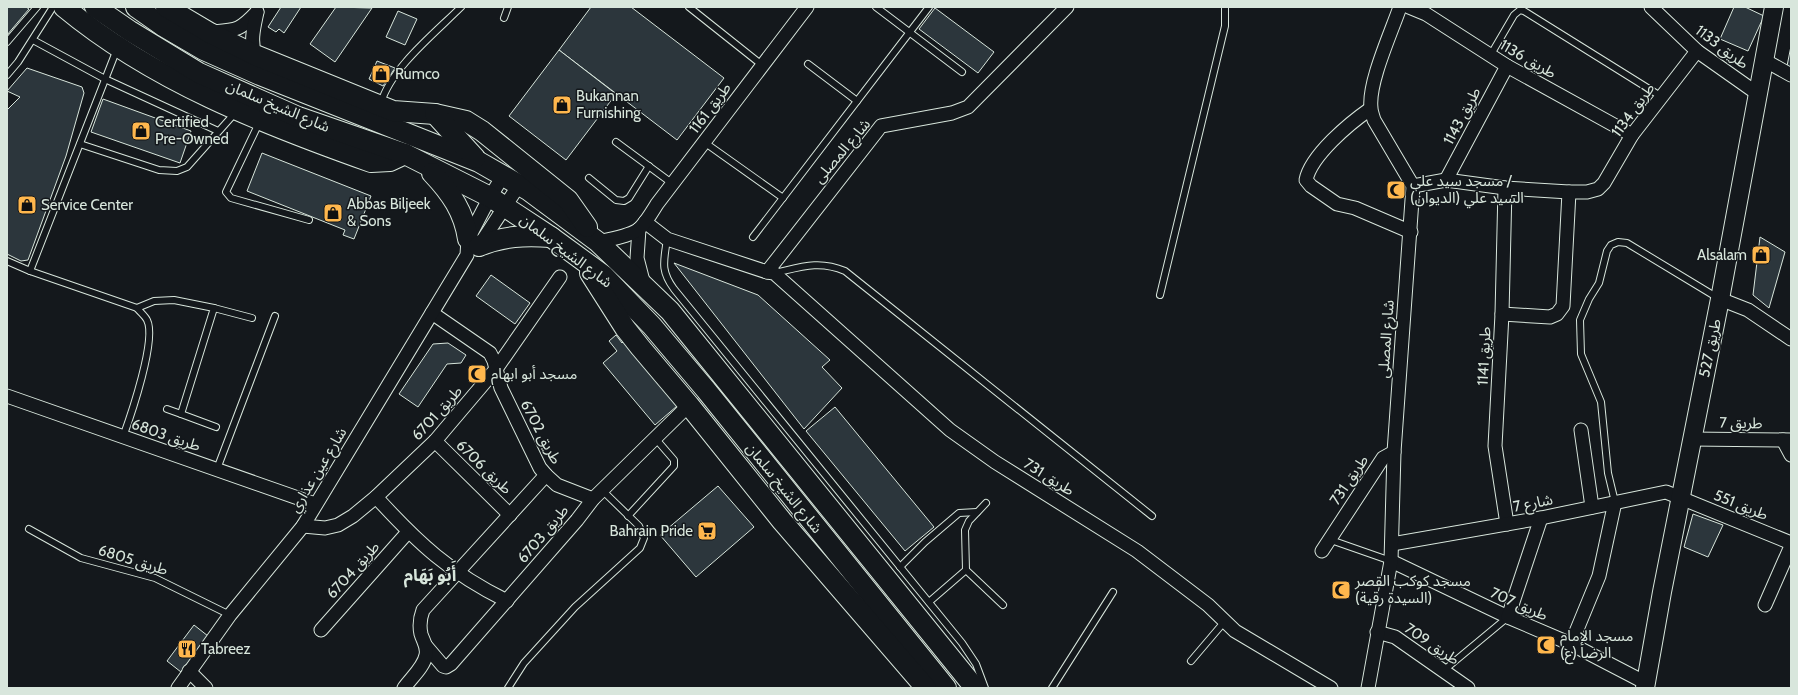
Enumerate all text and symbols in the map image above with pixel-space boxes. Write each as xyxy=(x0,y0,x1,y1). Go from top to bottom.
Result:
street label: طريق 1133 xyxy=(1691,21,1752,74)
street label: طريق 1136 xyxy=(1496,36,1559,83)
shop icon: Rumco xyxy=(370,63,392,85)
place label: Rumco xyxy=(395,65,440,83)
street label: شارع الشيخ سلمان xyxy=(222,76,333,139)
street label: طريق 1161 xyxy=(685,79,736,137)
street label: طريق 1134 xyxy=(1607,80,1659,141)
street label: طريق 1143 xyxy=(1439,84,1485,148)
place label: Bukannan Furnishing xyxy=(576,87,641,122)
shop icon: Bukannan Furnishing xyxy=(551,94,573,116)
place label: Certified Pre-Owned xyxy=(155,113,229,148)
street label: شارع المصلى xyxy=(810,115,877,189)
shop icon: Certified Pre-Owned xyxy=(130,120,152,142)
place label: مسجد سيد علي / السيد علي (الديوان) xyxy=(1410,172,1524,209)
mosque icon: مسجد سيد علي / السيد علي (الديوان) xyxy=(1385,179,1407,201)
shop icon: Service Center xyxy=(16,194,38,216)
place label: Abbas Biljeek & Sons xyxy=(347,195,431,230)
place label: Service Center xyxy=(41,196,133,214)
shop icon: Abbas Biljeek & Sons xyxy=(322,202,344,224)
street label: شارع الشيخ سلمان xyxy=(514,210,616,294)
shop icon: Alsalam xyxy=(1750,244,1772,266)
place label: Alsalam xyxy=(1697,246,1747,264)
street label: شارع المصلى xyxy=(1374,299,1401,379)
street label: طريق 527 xyxy=(1695,317,1726,379)
street label: طريق 1141 xyxy=(1473,326,1496,386)
mosque icon: مسجد أبو ابهام xyxy=(466,363,488,385)
place label: مسجد أبو ابهام xyxy=(491,365,577,385)
street label: طريق 6701 xyxy=(408,382,467,445)
street label: طريق 6702 xyxy=(516,397,565,468)
street label: طريق 7 xyxy=(1719,414,1763,433)
street label: طريق 6803 xyxy=(129,415,203,456)
street label: شارع عين عذاري xyxy=(286,424,353,517)
street label: طريق 6706 xyxy=(452,436,516,499)
street label: شارع الشيخ سلمان xyxy=(740,439,826,539)
street label: طريق 731 xyxy=(1326,452,1373,509)
street label: طريق 731 xyxy=(1020,454,1078,500)
street label: طريق 551 xyxy=(1711,486,1771,525)
street label: شارع 7 xyxy=(1512,490,1555,519)
street label: طريق 6703 xyxy=(514,501,573,567)
supermarket icon: Bahrain Pride xyxy=(696,520,718,542)
place label: Bahrain Pride xyxy=(610,522,693,540)
street label: طريق 6704 xyxy=(323,538,384,603)
street label: طريق 6805 xyxy=(96,541,170,580)
district label: أَبُو بَهَام xyxy=(404,560,456,588)
place label: مسجد كوكب القصر (السيدة رقية) xyxy=(1354,572,1471,607)
mosque icon: مسجد كوكب القصر (السيدة رقية) xyxy=(1330,579,1352,601)
street label: طريق 707 xyxy=(1487,583,1550,626)
street label: طريق 709 xyxy=(1401,619,1463,670)
place label: مسجد الإمام الرضا (ع) xyxy=(1560,627,1633,665)
mosque icon: مسجد الإمام الرضا (ع) xyxy=(1535,634,1557,656)
restaurant icon: Tabreez xyxy=(176,638,198,660)
place label: Tabreez xyxy=(201,640,251,658)

